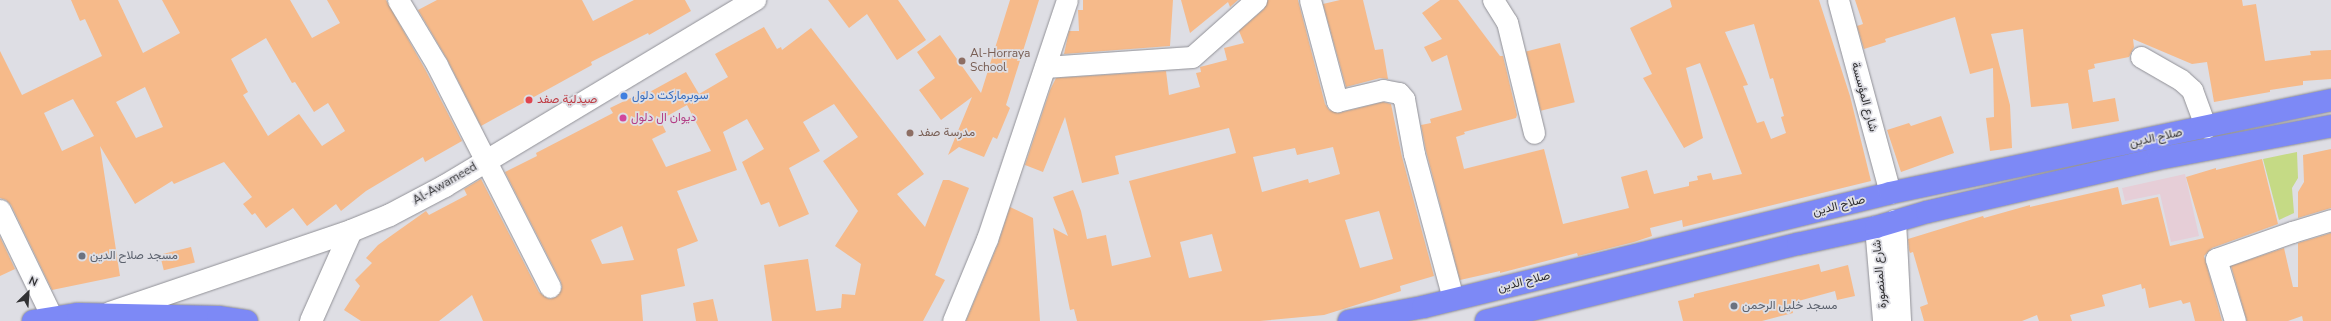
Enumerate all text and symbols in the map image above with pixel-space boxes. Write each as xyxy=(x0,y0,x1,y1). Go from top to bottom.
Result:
place label: Al-Horraya School xyxy=(970,47,1030,75)
marker: Al-Horraya School xyxy=(957,56,967,66)
street label: شارع المؤسسة xyxy=(1848,61,1880,133)
place label: سوبرماركت دلول xyxy=(632,89,708,103)
marker: سوبرماركت دلول xyxy=(619,91,629,101)
place label: صيدلية صفد xyxy=(537,93,597,107)
marker: صيدلية صفد xyxy=(524,95,534,105)
place label: ديوان ال دلول xyxy=(631,111,696,125)
marker: ديوان ال دلول xyxy=(618,113,628,123)
street label: صلاح الدين xyxy=(2128,125,2184,151)
place label: مدرسة صفد xyxy=(918,126,975,140)
marker: مدرسة صفد xyxy=(905,128,915,138)
street label: Al-Awameed xyxy=(410,160,480,208)
street label: صلاح الدين xyxy=(1811,193,1867,219)
street label: شارع المنصورة xyxy=(1870,239,1890,309)
place label: مسجد صلاح الدين xyxy=(90,249,178,263)
marker: مسجد صلاح الدين xyxy=(77,251,87,261)
street label: صلاح الدين xyxy=(1496,269,1552,295)
north arrow xyxy=(8,273,48,313)
text: N xyxy=(26,273,40,290)
place label: مسجد خليل الرحمن xyxy=(1742,299,1837,313)
marker: مسجد خليل الرحمن xyxy=(1729,301,1739,311)

